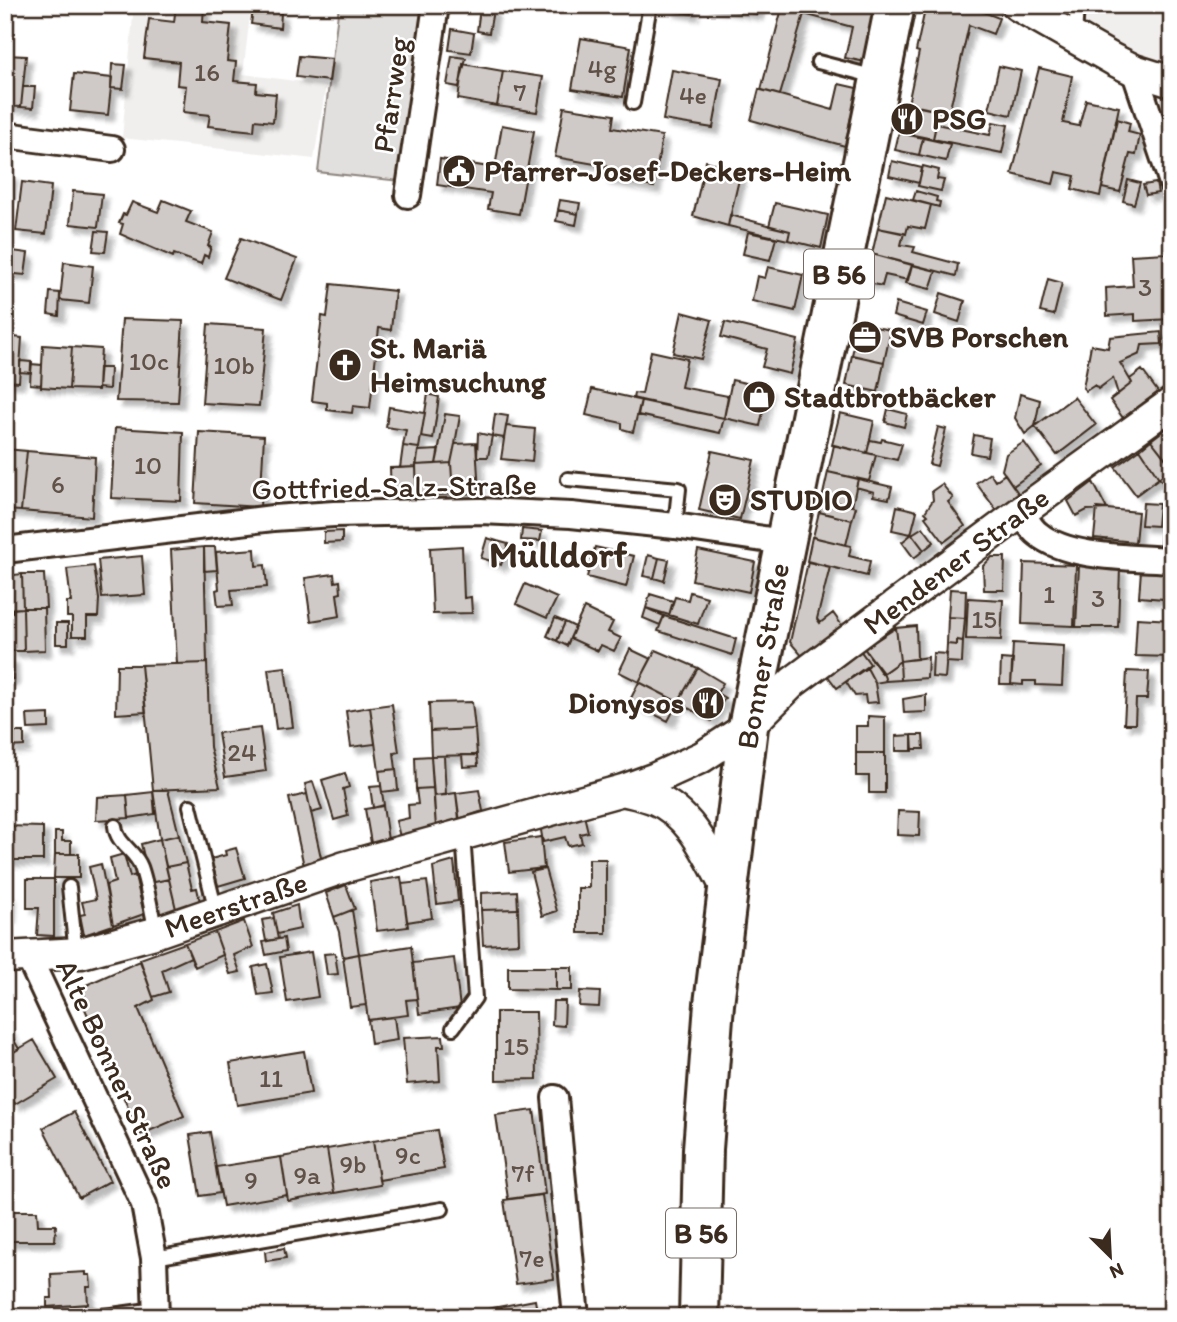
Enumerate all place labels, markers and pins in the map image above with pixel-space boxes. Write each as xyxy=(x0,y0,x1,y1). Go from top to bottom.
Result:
restaurant icon: PSG xyxy=(888,100,926,138)
place label: PSG xyxy=(932,100,987,137)
public building icon: Pfarrer-Josef-Deckers-Heim xyxy=(440,152,478,190)
place label: Pfarrer-Josef-Deckers-Heim xyxy=(484,152,852,189)
office icon: SVB Porschen xyxy=(846,318,884,356)
place label: SVB Porschen xyxy=(890,318,1069,355)
place label: St. Mariä Heimsuchung xyxy=(370,329,547,400)
church icon: St. Mariä Heimsuchung xyxy=(326,346,364,384)
shop icon: Stadtbrotbäcker xyxy=(740,378,778,416)
place label: Stadtbrotbäcker xyxy=(784,378,996,415)
theatre icon: STUDIO xyxy=(706,481,744,519)
place label: STUDIO xyxy=(750,481,853,518)
place label: Dionysos xyxy=(568,684,684,721)
restaurant icon: Dionysos xyxy=(689,684,727,722)

